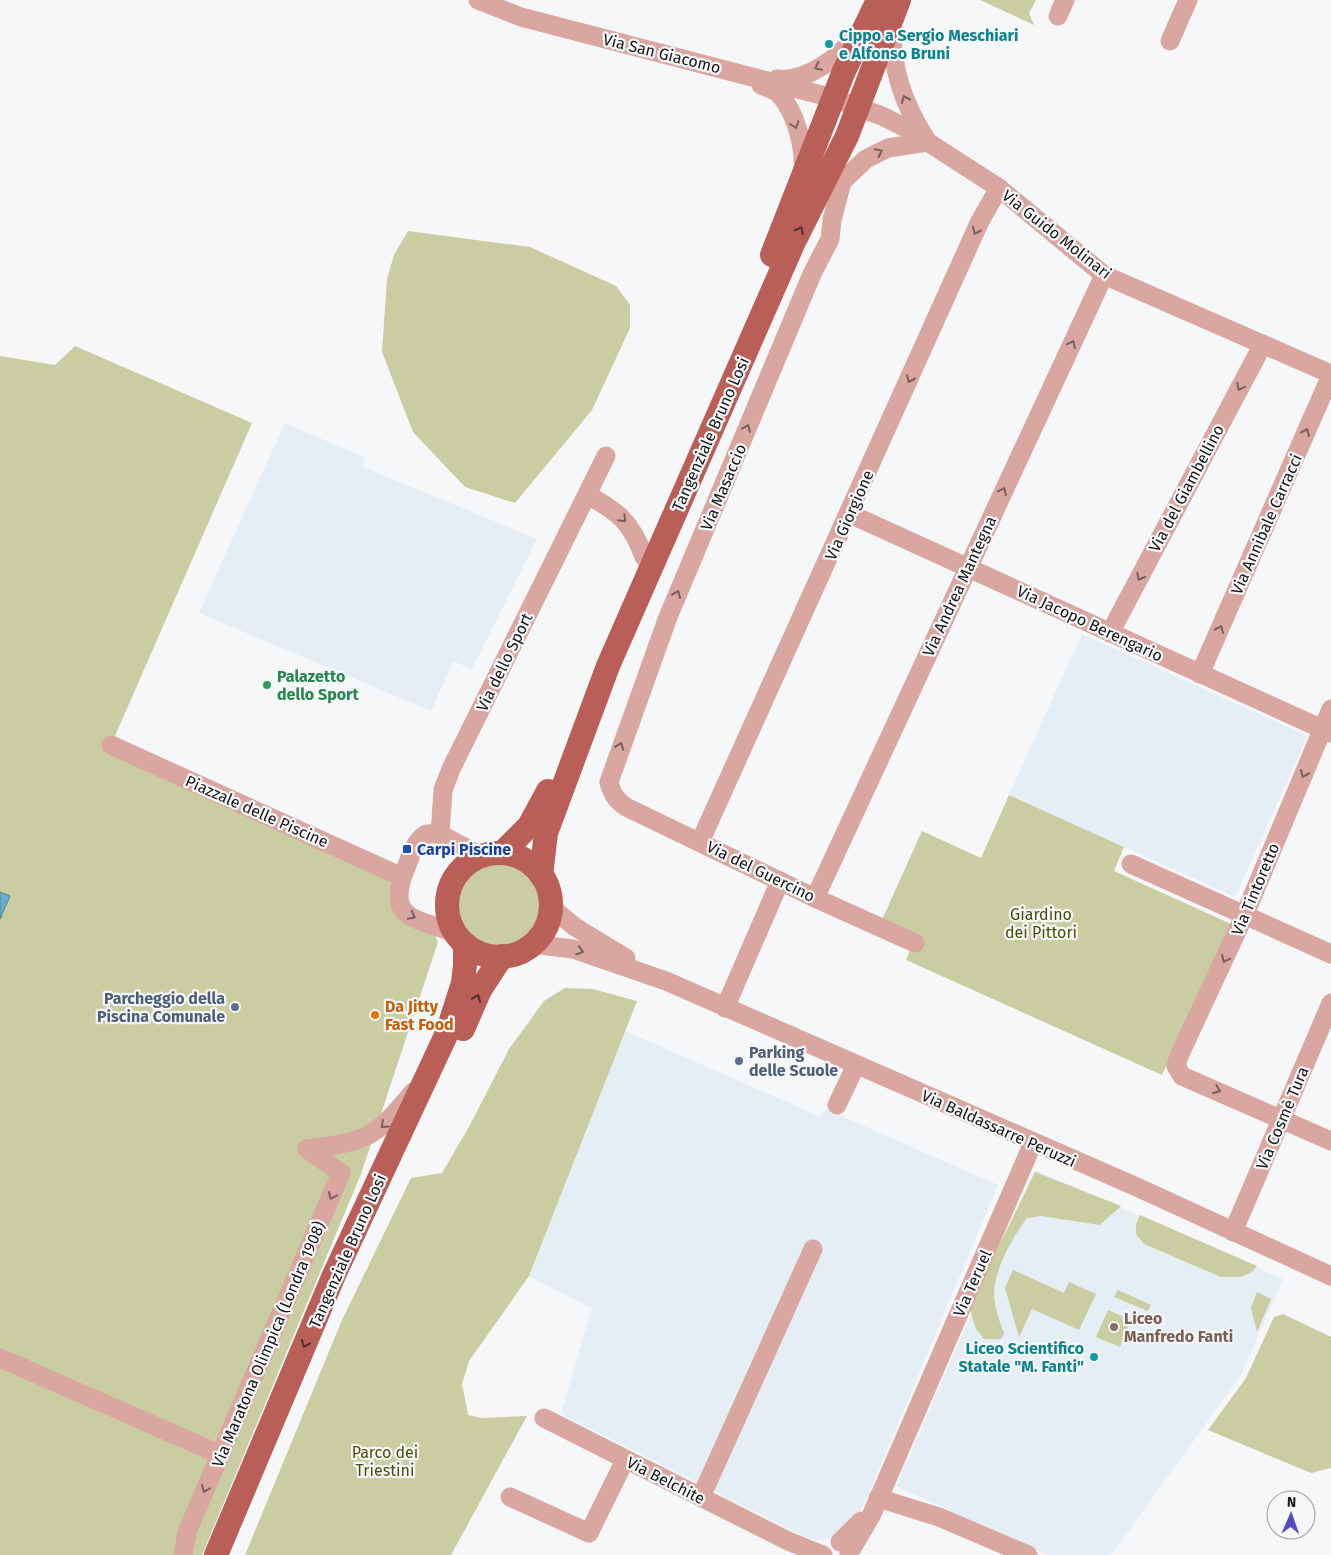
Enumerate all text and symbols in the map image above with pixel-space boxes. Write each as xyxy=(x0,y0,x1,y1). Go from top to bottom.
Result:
place label: Cippo a Sergio Meschiari e Alfonso Bruni xyxy=(839,26,1018,63)
street label: Via San Giacomo xyxy=(601,30,723,77)
marker: Cippo a Sergio Meschiari e Alfonso Bruni xyxy=(823,38,835,50)
one-way arrow xyxy=(814,61,823,71)
one-way arrow xyxy=(901,95,911,104)
one-way arrow xyxy=(789,121,799,129)
one-way arrow xyxy=(874,148,883,158)
street label: Via Guido Molinari xyxy=(998,186,1115,283)
one-way arrow xyxy=(971,226,982,235)
one-way arrow xyxy=(794,227,804,236)
one-way arrow xyxy=(1065,340,1076,349)
street label: Tangenziale Bruno Losi xyxy=(668,354,753,514)
one-way arrow xyxy=(905,374,916,383)
one-way arrow xyxy=(1236,382,1246,391)
street label: Via del Giambellino xyxy=(1145,421,1228,555)
one-way arrow xyxy=(741,424,752,433)
one-way arrow xyxy=(1299,428,1310,437)
street label: Via Masaccio xyxy=(697,441,750,533)
street label: Via Annibale Carracci xyxy=(1227,451,1306,597)
street label: Via Giorgione xyxy=(821,467,878,563)
one-way arrow xyxy=(996,488,1006,497)
street label: Via Andrea Mantegna xyxy=(919,513,1000,659)
one-way arrow xyxy=(617,514,626,523)
one-way arrow xyxy=(1136,572,1146,581)
street label: Via Jacopo Berengario xyxy=(1014,581,1166,666)
one-way arrow xyxy=(671,590,682,599)
street label: Via dello Sport xyxy=(472,610,537,714)
one-way arrow xyxy=(1213,625,1224,634)
place label: Palazetto dello Sport xyxy=(277,667,359,704)
marker: Palazetto dello Sport xyxy=(261,679,273,691)
one-way arrow xyxy=(615,743,625,751)
one-way arrow xyxy=(1299,769,1310,778)
street label: Piazzale delle Piscine xyxy=(182,771,331,852)
street label: Via del Guercino xyxy=(703,837,818,906)
place label: Carpi Piscine xyxy=(417,840,511,859)
street label: Via Tintoretto xyxy=(1227,840,1283,938)
marker: Carpi Piscine xyxy=(401,843,413,855)
park label: Giardino dei Pittori xyxy=(1005,905,1077,942)
one-way arrow xyxy=(407,910,416,920)
one-way arrow xyxy=(576,946,584,956)
one-way arrow xyxy=(1220,954,1231,963)
place label: Parcheggio della Piscina Comunale xyxy=(97,989,225,1026)
one-way arrow xyxy=(470,994,481,1003)
place label: Da Jitty Fast Food xyxy=(385,997,454,1034)
marker: Parcheggio della Piscina Comunale xyxy=(229,1001,241,1013)
marker: Da Jitty Fast Food xyxy=(369,1009,381,1021)
place label: Parking delle Scuole xyxy=(749,1043,838,1080)
marker: Parking delle Scuole xyxy=(733,1055,745,1067)
street label: Via Cosmè Tura xyxy=(1252,1064,1313,1172)
one-way arrow xyxy=(1212,1084,1221,1095)
street label: Via Baldassarre Peruzzi xyxy=(919,1086,1079,1171)
one-way arrow xyxy=(380,1119,389,1128)
street label: Tangenziale Bruno Losi xyxy=(305,1171,390,1331)
one-way arrow xyxy=(327,1191,337,1199)
street label: Via Maratona Olimpica (Londra 1908) xyxy=(208,1218,329,1470)
street label: Via Teruel xyxy=(949,1246,996,1320)
place label: Liceo Manfredo Fanti xyxy=(1124,1309,1233,1346)
marker: Liceo Manfredo Fanti xyxy=(1108,1321,1120,1333)
place label: Liceo Scientifico Statale "M. Fanti" xyxy=(958,1339,1084,1376)
one-way arrow xyxy=(300,1340,310,1348)
marker: Liceo Scientifico Statale "M. Fanti" xyxy=(1088,1351,1100,1363)
park label: Parco dei Triestini xyxy=(352,1443,418,1480)
street label: Via Belchite xyxy=(624,1453,708,1508)
one-way arrow xyxy=(201,1484,211,1493)
north arrow xyxy=(1266,1490,1316,1540)
text: N xyxy=(1286,1494,1296,1511)

